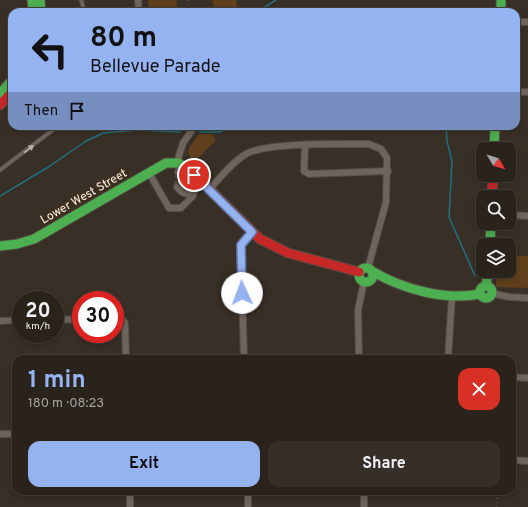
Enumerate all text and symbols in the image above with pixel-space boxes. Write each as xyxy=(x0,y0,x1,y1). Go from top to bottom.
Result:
text: 80 m xyxy=(90,21,157,57)
icon: left xyxy=(24,24,76,76)
text: Bellevue Parade xyxy=(90,56,220,79)
icon: arrive xyxy=(66,100,88,122)
text: Then xyxy=(24,102,58,121)
north arrow xyxy=(476,142,516,182)
map controls xyxy=(476,142,516,278)
one-way arrow xyxy=(24,144,35,153)
pin xyxy=(177,158,211,192)
icon: arrive xyxy=(183,164,205,186)
street label: Lower West Street xyxy=(38,166,130,228)
button: search xyxy=(476,190,516,230)
button: layers xyxy=(476,238,516,278)
position arrow xyxy=(221,272,263,314)
speed limit sign: 30 xyxy=(72,291,124,343)
text: 20 xyxy=(25,299,51,325)
text: km/h xyxy=(26,320,50,333)
text: 1 min xyxy=(28,366,86,396)
button: close xyxy=(458,368,500,410)
text: 180 m · 08:23 xyxy=(28,396,104,412)
button: Exit xyxy=(28,441,260,487)
button: Share xyxy=(268,441,500,487)

